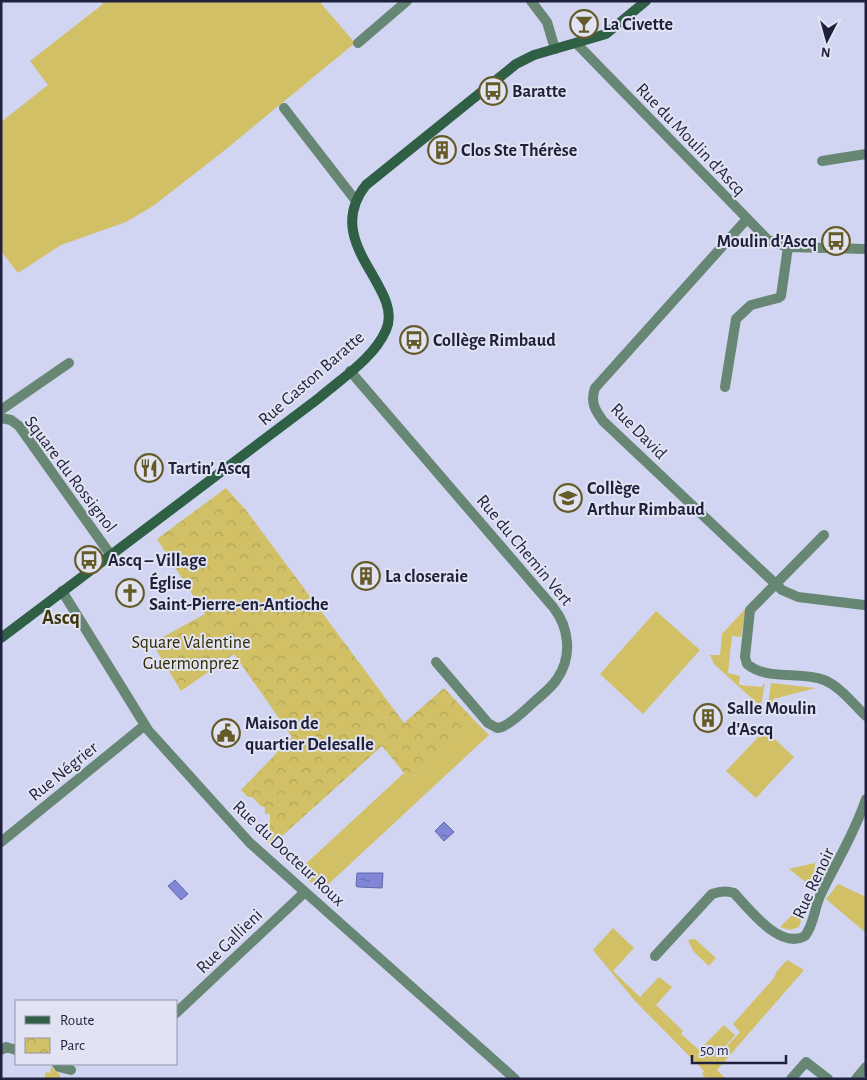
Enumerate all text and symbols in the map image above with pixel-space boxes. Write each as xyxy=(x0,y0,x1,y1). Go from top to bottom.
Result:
bar icon: La Civette xyxy=(569,9,599,39)
north arrow xyxy=(802,15,852,65)
place label: La Civette xyxy=(603,16,673,34)
text: N xyxy=(820,44,831,59)
bus stop icon: Baratte xyxy=(478,76,508,106)
street label: Rue du Moulin d'Ascq xyxy=(632,80,748,199)
place label: Baratte xyxy=(512,83,566,101)
building icon: Clos Ste Thérèse xyxy=(427,135,457,165)
place label: Clos Ste Thérèse xyxy=(461,142,577,160)
bus stop icon: Moulin d'Ascq xyxy=(821,226,851,256)
place label: Moulin d'Ascq xyxy=(717,233,817,251)
bus stop icon: Collège Rimbaud xyxy=(399,325,429,355)
street label: Rue Gaston Baratte xyxy=(255,328,368,429)
place label: Collège Rimbaud xyxy=(433,332,556,350)
street label: Rue David xyxy=(607,400,670,463)
street label: Square du Rossignol xyxy=(21,413,120,536)
restaurant icon: Tartin’ Ascq xyxy=(134,453,164,483)
place label: Tartin’ Ascq xyxy=(168,460,251,478)
place label: Collège Arthur Rimbaud xyxy=(587,480,705,519)
school or university icon: Collège Arthur Rimbaud xyxy=(553,483,583,513)
street label: Rue du Chemin Vert xyxy=(473,492,576,610)
bus stop icon: Ascq – Village xyxy=(74,545,104,575)
place label: Ascq – Village xyxy=(108,552,207,570)
building icon: La closeraie xyxy=(351,561,381,591)
place label: La closeraie xyxy=(385,568,468,586)
place label: Église Saint-Pierre-en-Antioche xyxy=(149,572,329,614)
church icon: Église Saint-Pierre-en-Antioche xyxy=(115,578,145,608)
district label: Ascq xyxy=(42,608,80,628)
park label: Square Valentine Guermonprez xyxy=(132,634,250,673)
place label: Salle Moulin d'Ascq xyxy=(727,700,816,739)
building icon: Salle Moulin d'Ascq xyxy=(693,703,723,733)
place label: Maison de quartier Delesalle xyxy=(245,715,374,754)
public building icon: Maison de quartier Delesalle xyxy=(211,718,241,748)
street label: Rue Négrier xyxy=(26,739,102,805)
street label: Rue du Docteur Roux xyxy=(229,797,348,910)
street label: Rue Renoir xyxy=(790,845,838,922)
street label: Rue Gallieni xyxy=(193,906,266,977)
legend xyxy=(15,1000,178,1065)
text: Route xyxy=(60,1013,94,1028)
scale bar xyxy=(692,1032,786,1064)
text: Parc xyxy=(60,1038,85,1053)
text: 50 m xyxy=(700,1043,729,1058)

